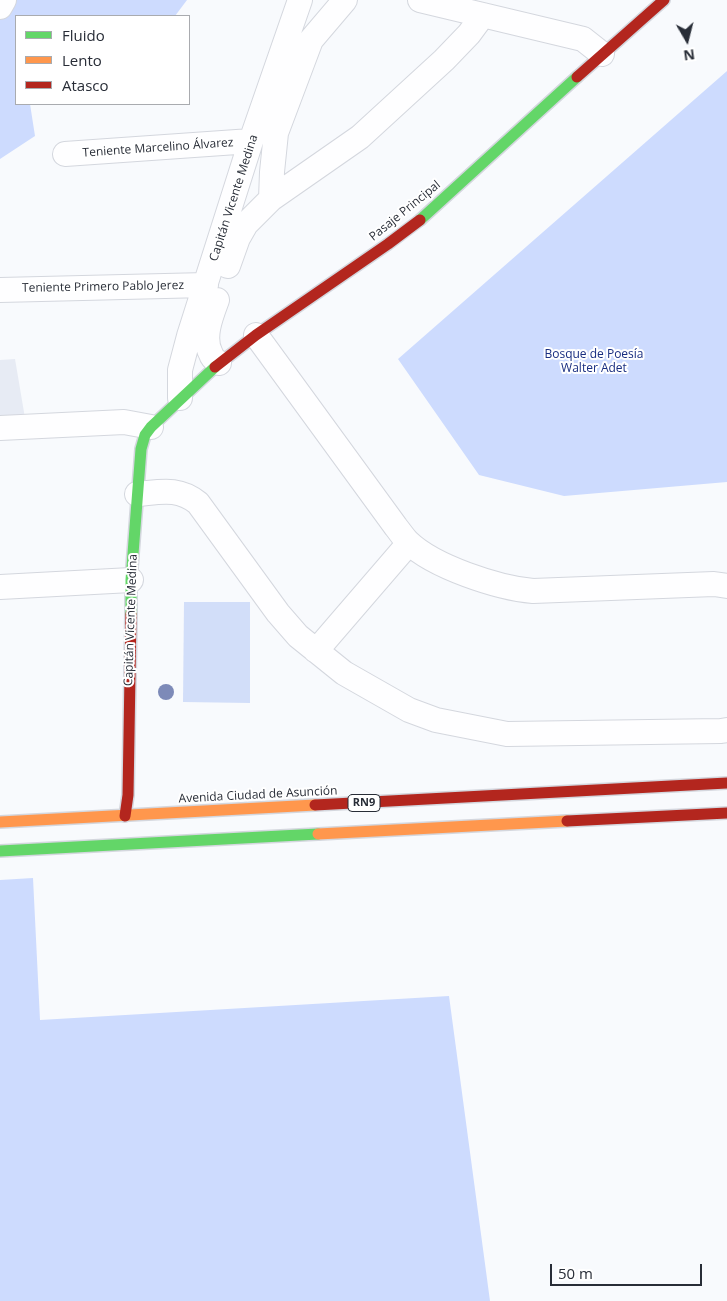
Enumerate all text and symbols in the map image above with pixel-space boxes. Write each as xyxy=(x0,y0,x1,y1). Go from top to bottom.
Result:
legend xyxy=(15,15,190,105)
north arrow xyxy=(662,15,712,65)
text: Fluido xyxy=(62,25,105,45)
text: N xyxy=(682,45,696,66)
text: Lento xyxy=(62,50,102,70)
text: Atasco xyxy=(62,75,109,95)
street label: Capitán Vicente Medina xyxy=(207,133,261,263)
street label: Teniente Marcelino Álvarez xyxy=(82,136,234,160)
street label: Pasaje Principal xyxy=(366,178,444,244)
street label: Teniente Primero Pablo Jerez xyxy=(22,278,184,296)
park label: Bosque de Poesía Walter Adet xyxy=(544,348,644,376)
street label: Capitán Vicente Medina xyxy=(121,554,141,686)
street label: Avenida Ciudad de Asunción xyxy=(178,784,338,806)
road number: RN9 xyxy=(348,794,380,811)
scale bar xyxy=(552,1254,704,1286)
text: 50 m xyxy=(558,1263,593,1283)

